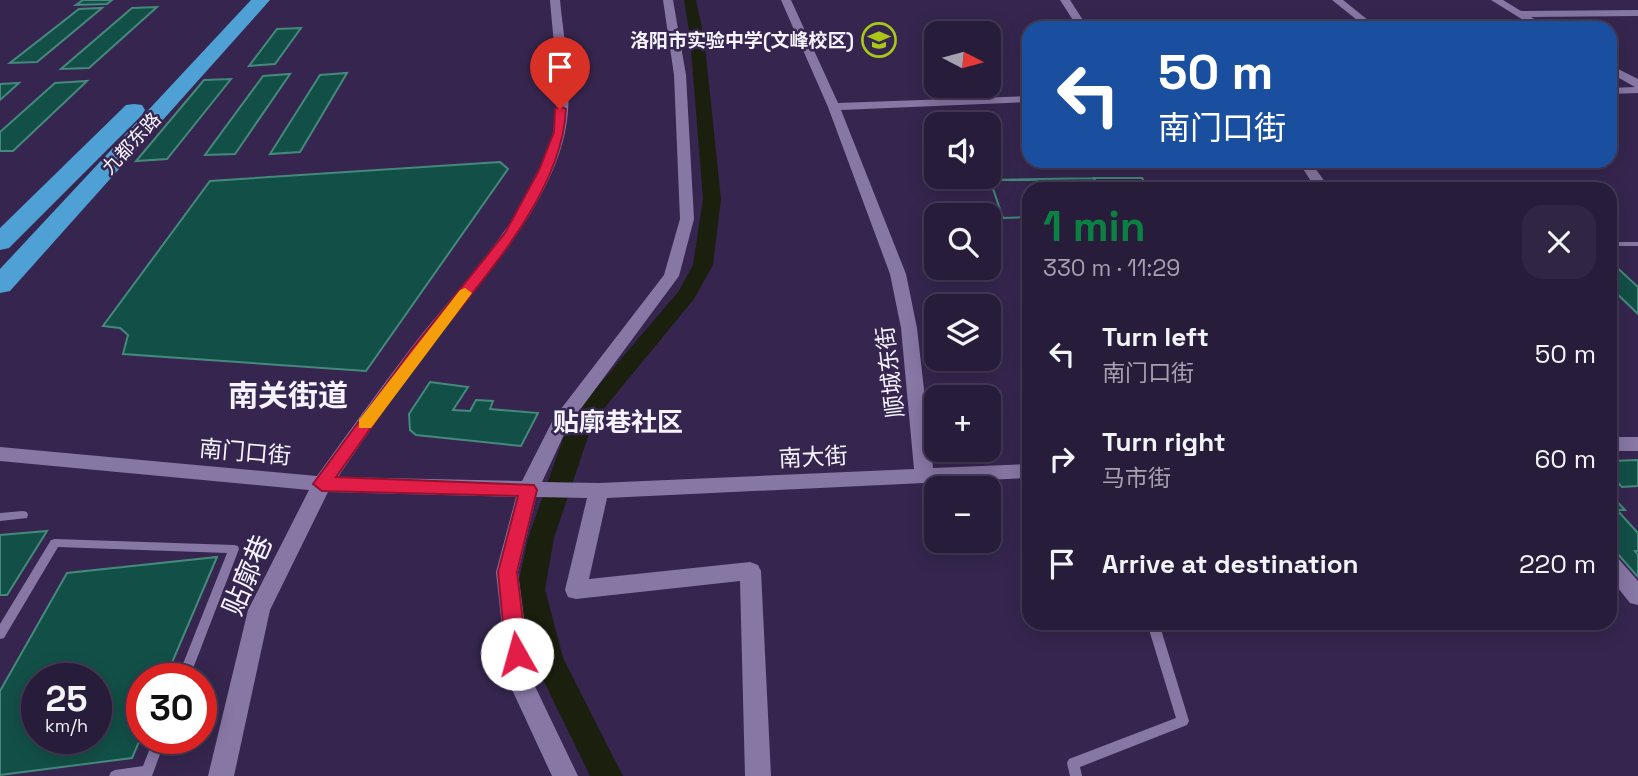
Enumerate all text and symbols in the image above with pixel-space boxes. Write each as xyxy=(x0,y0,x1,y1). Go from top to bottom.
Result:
school or university icon: 洛阳市实验中学(文峰校区) xyxy=(860,21,898,59)
north arrow xyxy=(924,21,1001,98)
map controls xyxy=(924,21,1001,553)
place label: 洛阳市实验中学(文峰校区) xyxy=(630,28,854,53)
pin xyxy=(530,37,590,109)
text: 50 m xyxy=(1158,41,1273,103)
icon: arrive xyxy=(541,48,579,86)
icon: left xyxy=(1043,49,1134,140)
street label: 九都东路 xyxy=(96,107,166,180)
text: 南门口街 xyxy=(1158,108,1286,148)
button: sound xyxy=(924,112,1001,189)
text: 1 min xyxy=(1043,200,1146,253)
button: search xyxy=(924,203,1001,280)
button: close xyxy=(1522,205,1596,279)
text: 330 m · 11:29 xyxy=(1043,253,1180,283)
button: layers xyxy=(924,294,1001,371)
text: Turn left xyxy=(1102,320,1209,354)
street label: 顺城东街 xyxy=(870,325,910,419)
icon: left xyxy=(1043,335,1081,373)
text: 50 m xyxy=(1535,337,1596,371)
text: 南门口街 xyxy=(1102,358,1194,388)
district label: 南关街道 xyxy=(228,376,348,415)
button: + xyxy=(924,385,1001,462)
district label: 贴廓巷社区 xyxy=(553,405,683,439)
text: Turn right xyxy=(1102,425,1226,459)
street label: 南门口街 xyxy=(198,433,292,471)
street label: 南大街 xyxy=(778,440,848,474)
icon: right xyxy=(1043,440,1081,478)
text: 60 m xyxy=(1534,442,1596,476)
text: 马市街 xyxy=(1102,463,1171,493)
button: − xyxy=(924,476,1001,553)
street label: 贴廓巷 xyxy=(214,529,280,621)
icon: arrive xyxy=(1043,545,1081,583)
text: Arrive at destination xyxy=(1102,547,1359,581)
text: 220 m xyxy=(1519,547,1596,581)
position arrow xyxy=(480,617,554,691)
speed limit sign: 30 xyxy=(126,663,217,754)
text: 25 xyxy=(46,677,87,721)
text: km/h xyxy=(45,714,88,737)

